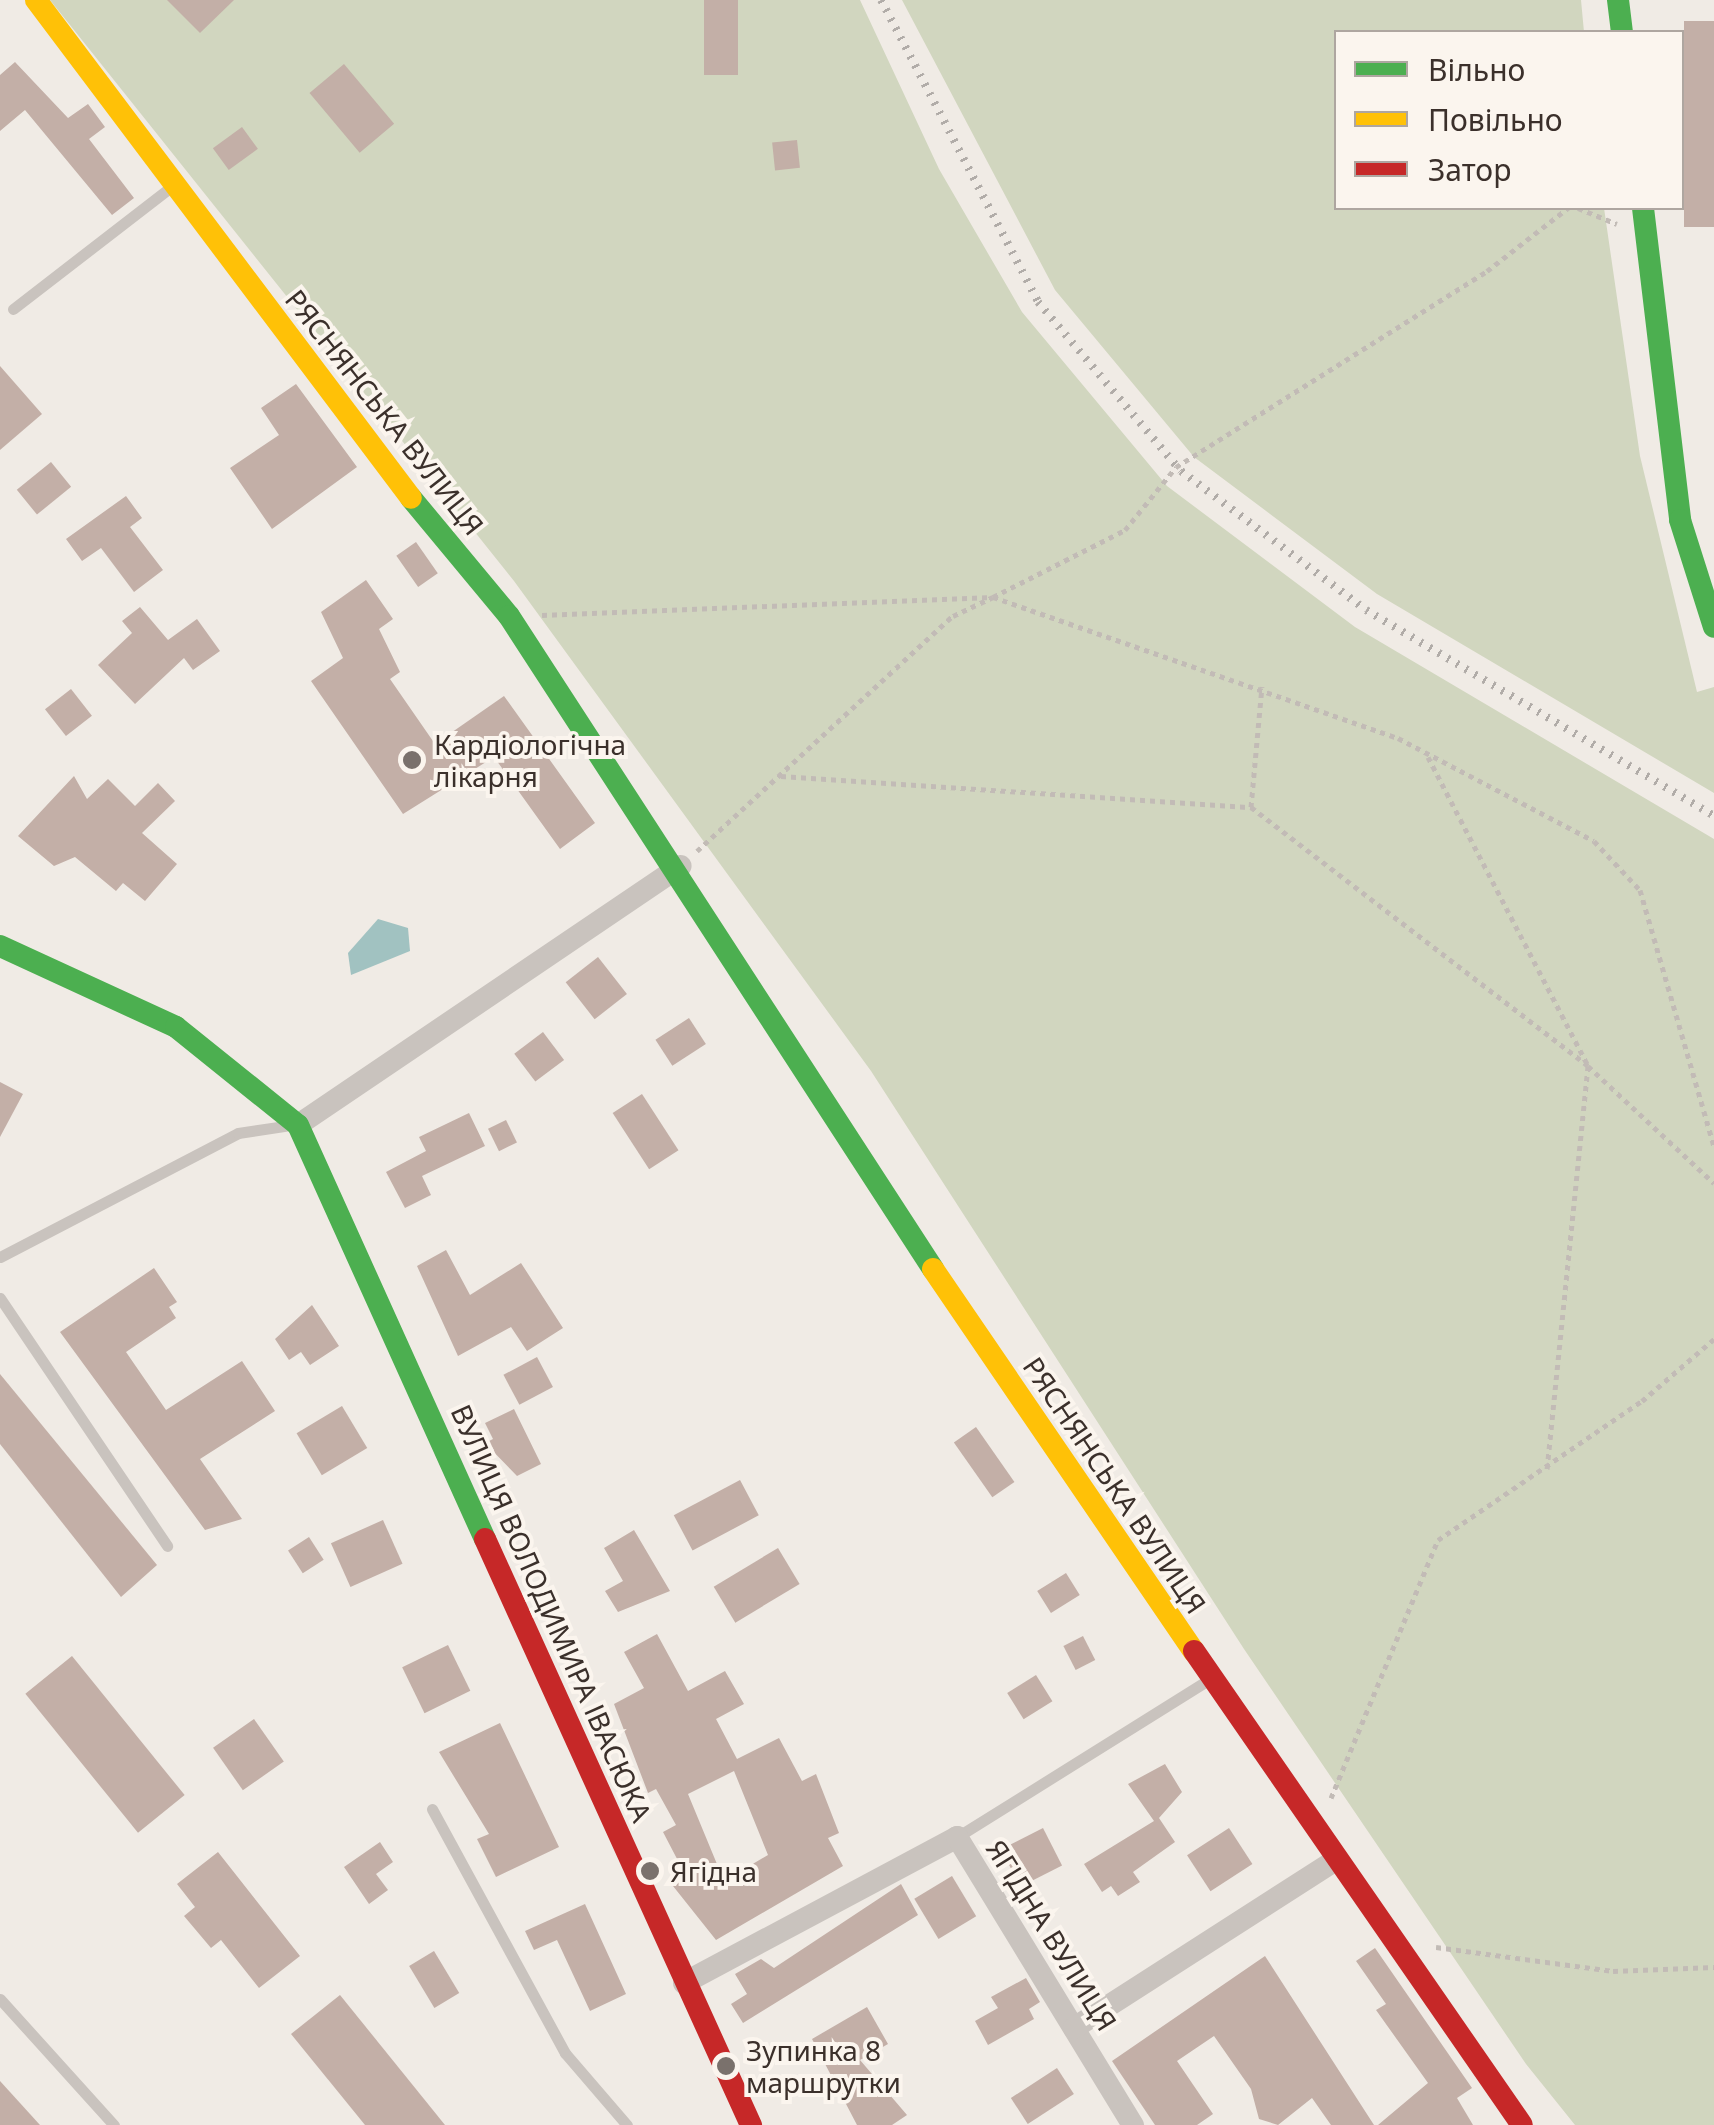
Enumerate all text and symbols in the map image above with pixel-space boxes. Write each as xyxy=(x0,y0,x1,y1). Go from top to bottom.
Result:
legend xyxy=(1334,30,1684,210)
text: Вільно xyxy=(1428,49,1525,90)
text: Повільно xyxy=(1428,99,1563,140)
text: Затор xyxy=(1428,149,1511,190)
street label: РЯСНЯНСЬКА ВУЛИЦЯ xyxy=(279,283,491,541)
place label: Кардіологічна лікарня xyxy=(434,727,626,793)
marker: Кардіологічна лікарня xyxy=(399,747,425,773)
street label: РЯСНЯНСЬКА ВУЛИЦЯ xyxy=(1017,1350,1213,1620)
street label: ВУЛИЦЯ ВОЛОДИМИРА ІВАСЮКА xyxy=(445,1399,659,1827)
street label: ЯГІДНА ВУЛИЦЯ xyxy=(980,1833,1124,2037)
place label: Ягідна xyxy=(670,1854,757,1888)
marker: Ягідна xyxy=(639,1860,661,1882)
place label: Зупинка 8 маршрутки xyxy=(746,2033,901,2099)
marker: Зупинка 8 маршрутки xyxy=(715,2055,737,2077)

